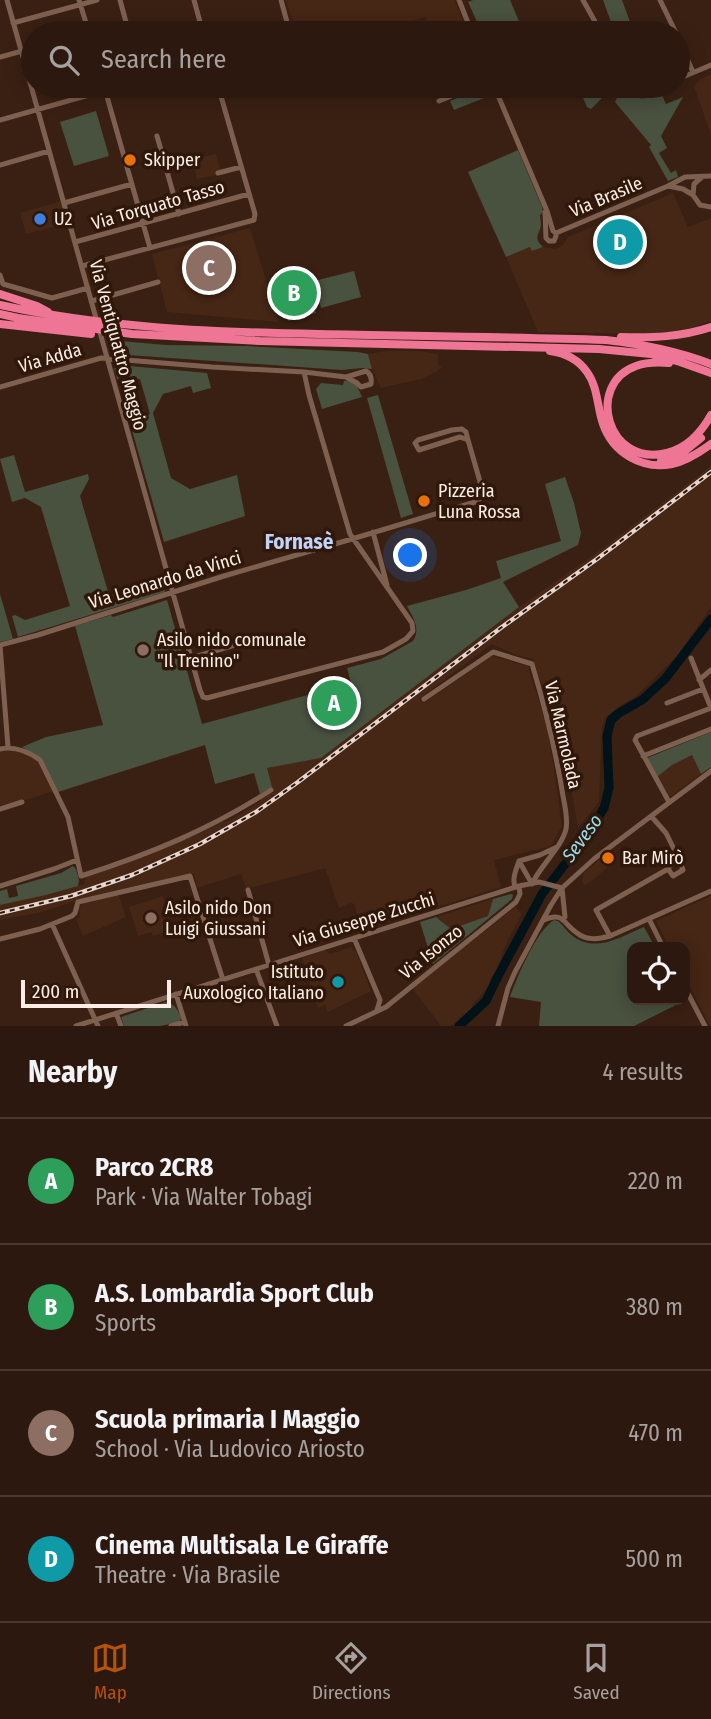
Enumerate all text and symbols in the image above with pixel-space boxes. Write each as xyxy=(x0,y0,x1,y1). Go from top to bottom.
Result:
search box xyxy=(21,21,690,98)
icon: search xyxy=(45,41,83,79)
text: Search here xyxy=(101,44,226,75)
place label: Skipper xyxy=(144,149,201,171)
marker: Skipper xyxy=(122,152,138,168)
street label: Via Brasile xyxy=(566,172,646,222)
street label: Via Torquato Tasso xyxy=(89,175,227,235)
place label: U2 xyxy=(54,208,73,230)
marker: U2 xyxy=(32,211,48,227)
pin: D xyxy=(597,216,643,268)
pin: C xyxy=(186,242,232,294)
street label: Via Ventiquattro Maggio xyxy=(85,257,151,433)
pin: B xyxy=(271,267,317,319)
street label: Via Adda xyxy=(16,339,84,377)
place label: Pizzeria Luna Rossa xyxy=(438,480,521,523)
marker: Pizzeria Luna Rossa xyxy=(416,493,432,509)
district label: Fornasè xyxy=(265,529,334,555)
your location xyxy=(393,538,427,572)
street label: Via Leonardo da Vinci xyxy=(86,546,244,614)
place label: Asilo nido comunale "Il Trenino" xyxy=(157,629,306,672)
marker: Asilo nido comunale "Il Trenino" xyxy=(135,642,151,658)
pin: A xyxy=(311,677,357,729)
street label: Via Marmolada xyxy=(540,679,586,791)
water label: Seveso xyxy=(556,810,607,867)
place label: Bar Mirò xyxy=(622,847,684,869)
marker: Bar Mirò xyxy=(600,850,616,866)
street label: Via Giuseppe Zucchi xyxy=(291,888,437,952)
place label: Asilo nido Don Luigi Giussani xyxy=(165,897,272,940)
marker: Asilo nido Don Luigi Giussani xyxy=(143,910,159,926)
street label: Via Isonzo xyxy=(395,920,467,984)
map controls xyxy=(627,942,690,1005)
button: locate xyxy=(627,942,690,1005)
place label: Istituto Auxologico Italiano xyxy=(184,961,324,1004)
marker: Istituto Auxologico Italiano xyxy=(330,974,346,990)
scale bar xyxy=(21,977,172,1009)
text: 200 m xyxy=(32,980,79,1003)
text: Nearby xyxy=(28,1054,117,1090)
text: 4 results xyxy=(602,1058,683,1086)
text: Parco 2CR8 xyxy=(95,1152,213,1183)
text: A xyxy=(45,1167,57,1195)
text: 220 m xyxy=(628,1167,683,1195)
text: Park · Via Walter Tobagi xyxy=(95,1183,313,1211)
text: A.S. Lombardia Sport Club xyxy=(95,1278,374,1309)
text: B xyxy=(45,1293,57,1321)
text: 380 m xyxy=(626,1293,683,1321)
text: Sports xyxy=(95,1309,156,1337)
text: Scuola primaria I Maggio xyxy=(95,1404,360,1435)
text: C xyxy=(45,1419,57,1447)
text: 470 m xyxy=(628,1419,683,1447)
text: School · Via Ludovico Ariosto xyxy=(95,1435,365,1463)
text: Cinema Multisala Le Giraffe xyxy=(95,1530,389,1561)
text: D xyxy=(44,1545,58,1573)
text: 500 m xyxy=(625,1545,683,1573)
text: Theatre · Via Brasile xyxy=(95,1561,280,1589)
tab: Map xyxy=(91,1639,129,1704)
tab: Directions xyxy=(312,1639,391,1704)
tab: Saved xyxy=(573,1639,620,1704)

